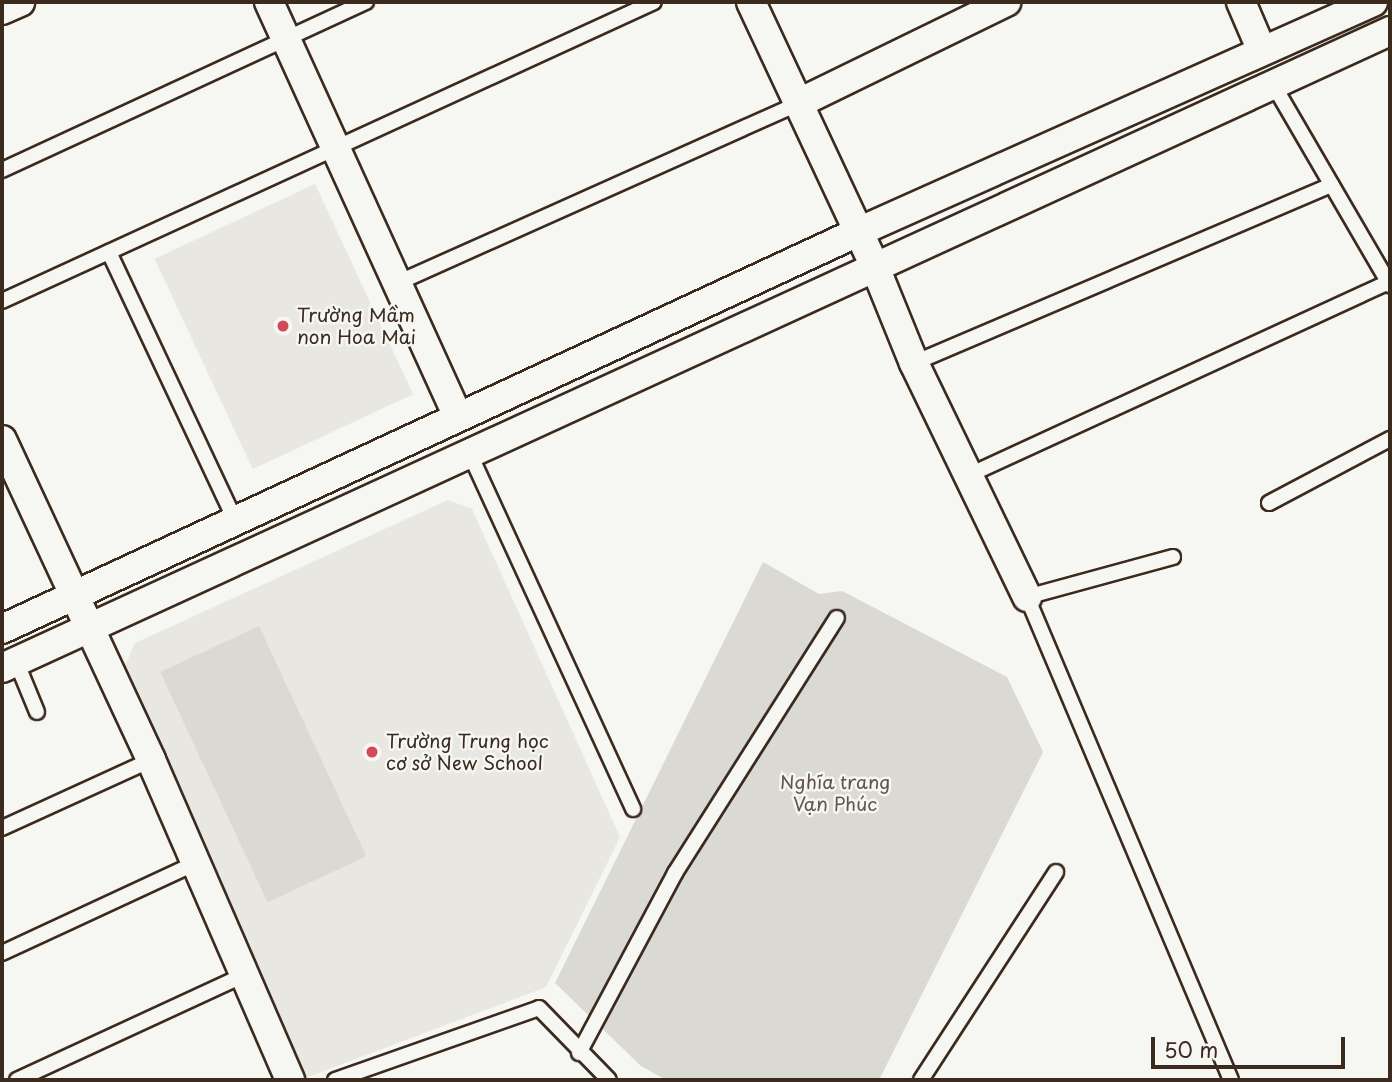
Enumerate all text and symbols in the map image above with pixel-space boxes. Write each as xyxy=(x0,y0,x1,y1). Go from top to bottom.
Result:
place label: Trường Mầm non Hoa Mai xyxy=(297,304,415,348)
marker: Trường Mầm non Hoa Mai xyxy=(275,318,291,334)
place label: Trường Trung học cơ sở New School xyxy=(386,730,549,774)
marker: Trường Trung học cơ sở New School xyxy=(364,744,380,760)
park label: Nghĩa trang Vạn Phúc xyxy=(780,771,890,815)
scale bar xyxy=(1154,1023,1348,1066)
text: 50 m xyxy=(1164,1033,1218,1065)

